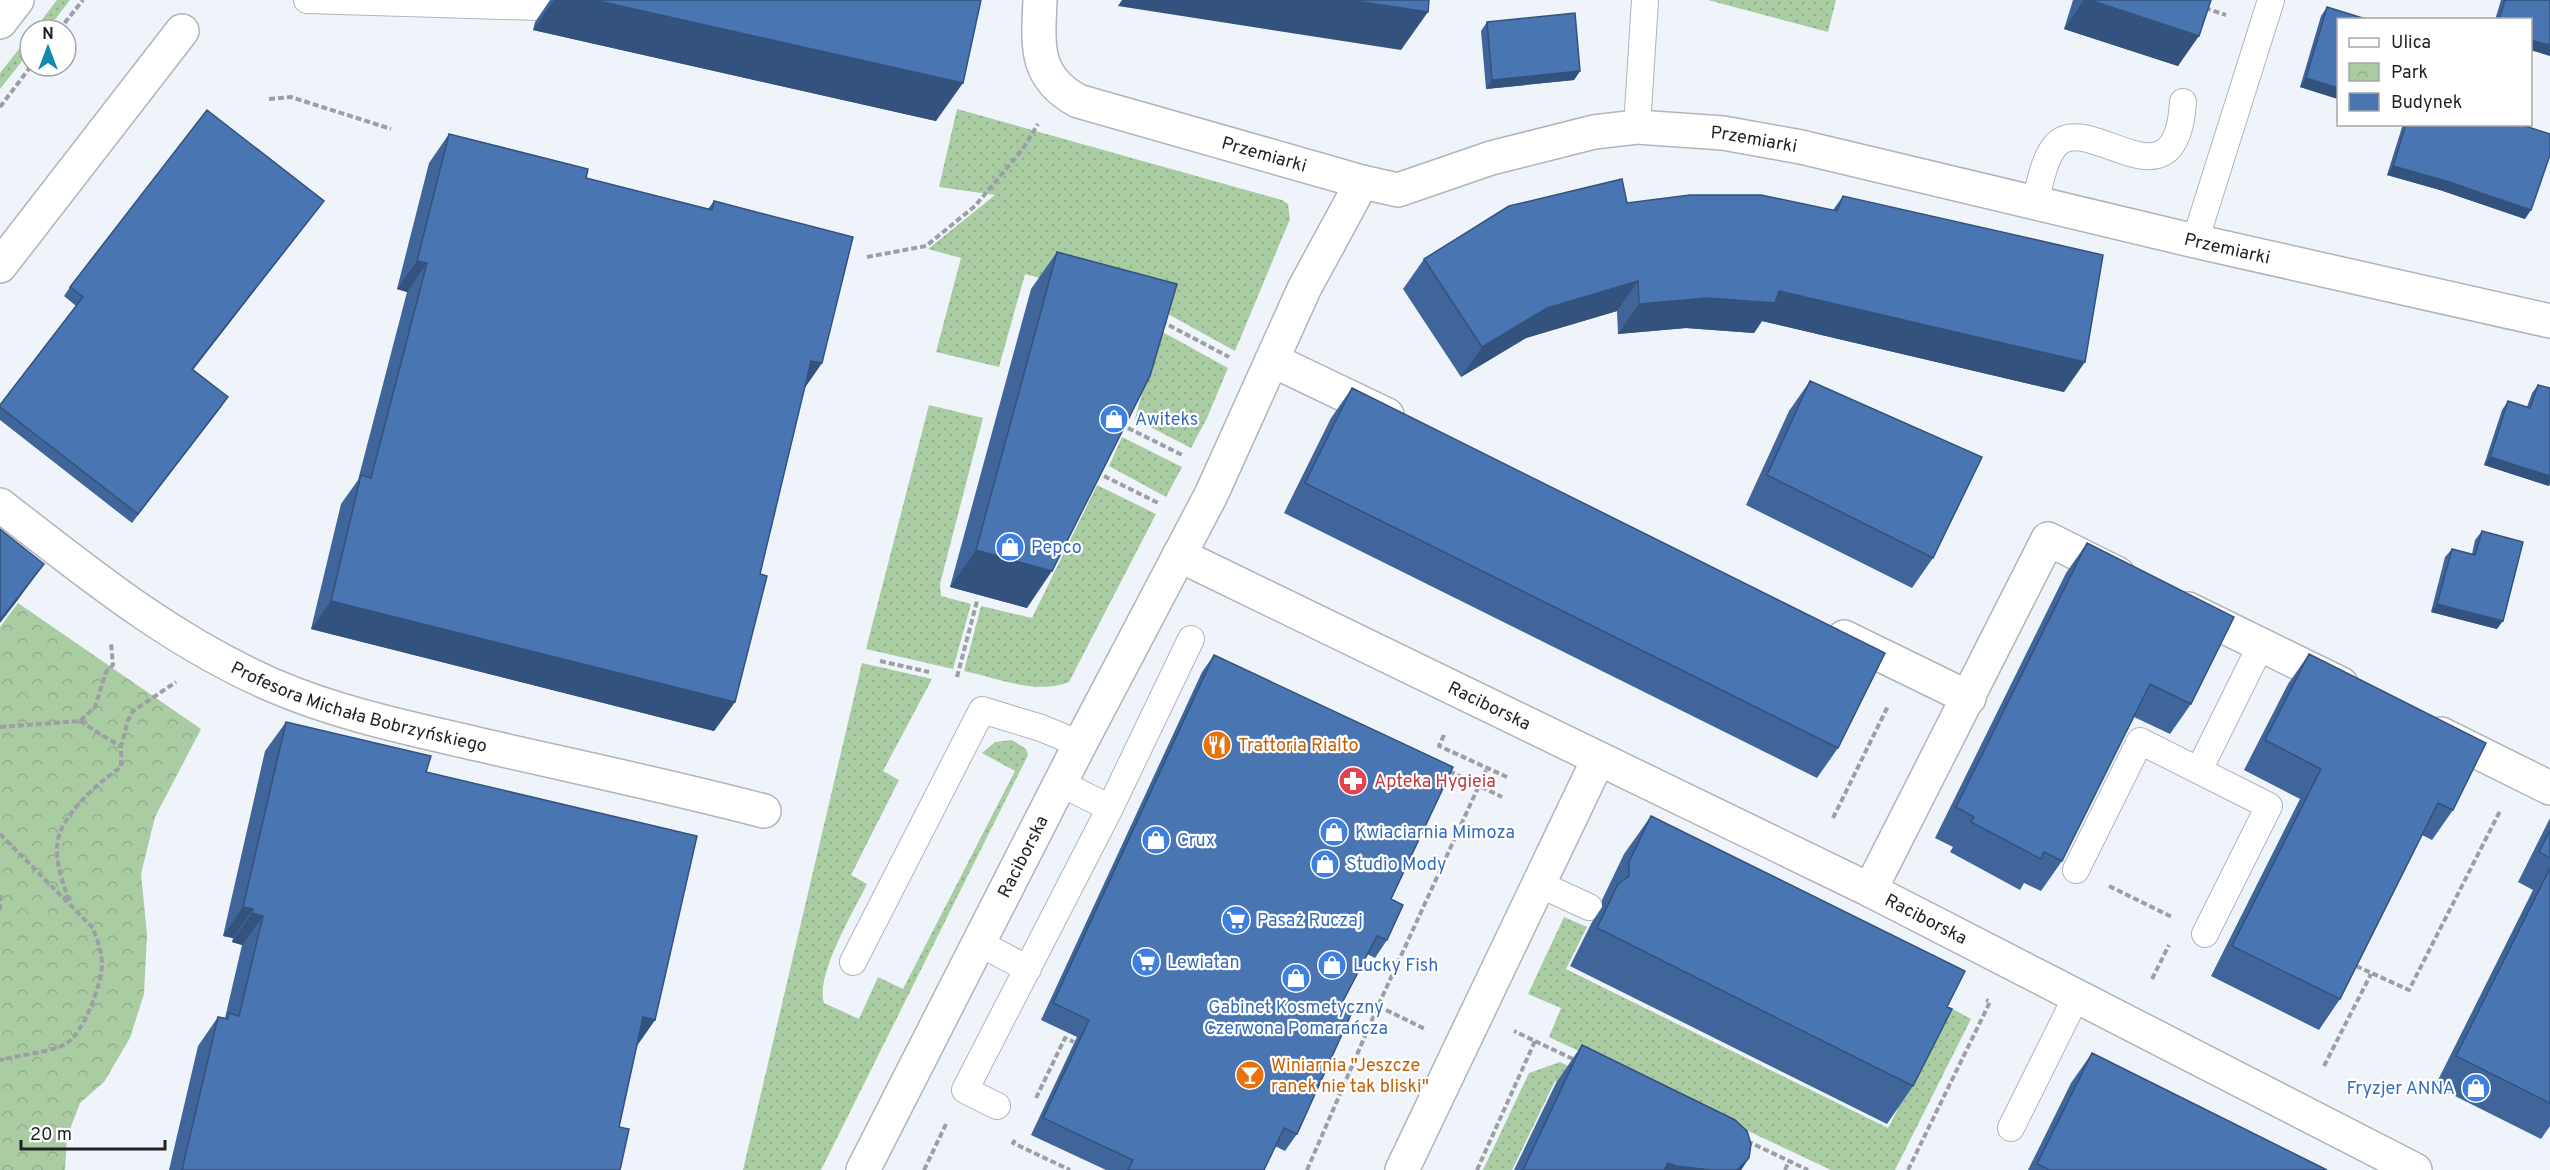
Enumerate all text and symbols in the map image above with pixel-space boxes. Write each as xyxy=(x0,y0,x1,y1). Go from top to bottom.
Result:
north arrow xyxy=(18,18,78,78)
legend xyxy=(2337,18,2532,126)
text: N xyxy=(42,25,54,45)
text: Ulica xyxy=(2391,32,2431,55)
text: Park xyxy=(2391,62,2428,85)
text: Budynek xyxy=(2391,92,2462,115)
street label: Przemiarki xyxy=(1710,122,1799,159)
street label: Przemiarki xyxy=(1219,132,1309,179)
street label: Przemiarki xyxy=(2182,229,2272,271)
shop icon: Awiteks xyxy=(1098,403,1130,435)
place label: Awiteks xyxy=(1135,409,1198,432)
shop icon: Pepco xyxy=(994,531,1026,563)
place label: Pepco xyxy=(1031,537,1082,560)
street label: Profesora Michała Bobrzyńskiego xyxy=(226,657,489,759)
street label: Raciborska xyxy=(1444,677,1534,737)
restaurant icon: Trattoria Rialto xyxy=(1201,729,1233,761)
place label: Trattoria Rialto xyxy=(1238,735,1358,758)
pharmacy icon: Apteka Hygieia xyxy=(1337,765,1369,797)
place label: Apteka Hygieia xyxy=(1374,771,1496,794)
street label: Raciborska xyxy=(994,812,1055,902)
shop icon: Kwiaciarnia Mimoza xyxy=(1318,816,1350,848)
place label: Kwiaciarnia Mimoza xyxy=(1355,822,1515,845)
shop icon: Crux xyxy=(1140,824,1172,856)
place label: Crux xyxy=(1177,830,1215,853)
shop icon: Studio Mody xyxy=(1309,848,1341,880)
place label: Studio Mody xyxy=(1346,854,1446,877)
street label: Raciborska xyxy=(1880,890,1970,951)
supermarket icon: Pasaż Ruczaj xyxy=(1220,904,1252,936)
place label: Pasaż Ruczaj xyxy=(1257,910,1363,933)
supermarket icon: Lewiatan xyxy=(1130,946,1162,978)
shop icon: Lucky Fish xyxy=(1316,949,1348,981)
place label: Lewiatan xyxy=(1167,952,1240,975)
place label: Lucky Fish xyxy=(1353,955,1438,978)
shop icon: Gabinet Kosmetyczny Czerwona Pomarańcza xyxy=(1280,962,1312,994)
place label: Gabinet Kosmetyczny Czerwona Pomarańcza xyxy=(1204,997,1388,1041)
place label: Winiarnia "Jeszcze ranek nie tak bliski" xyxy=(1271,1055,1429,1099)
bar icon: Winiarnia "Jeszcze ranek nie tak bliski" xyxy=(1234,1059,1266,1091)
shop icon: Fryzjer ANNA xyxy=(2460,1072,2492,1104)
place label: Fryzjer ANNA xyxy=(2347,1078,2455,1101)
scale bar xyxy=(21,1113,165,1151)
text: 20 m xyxy=(30,1124,72,1147)

